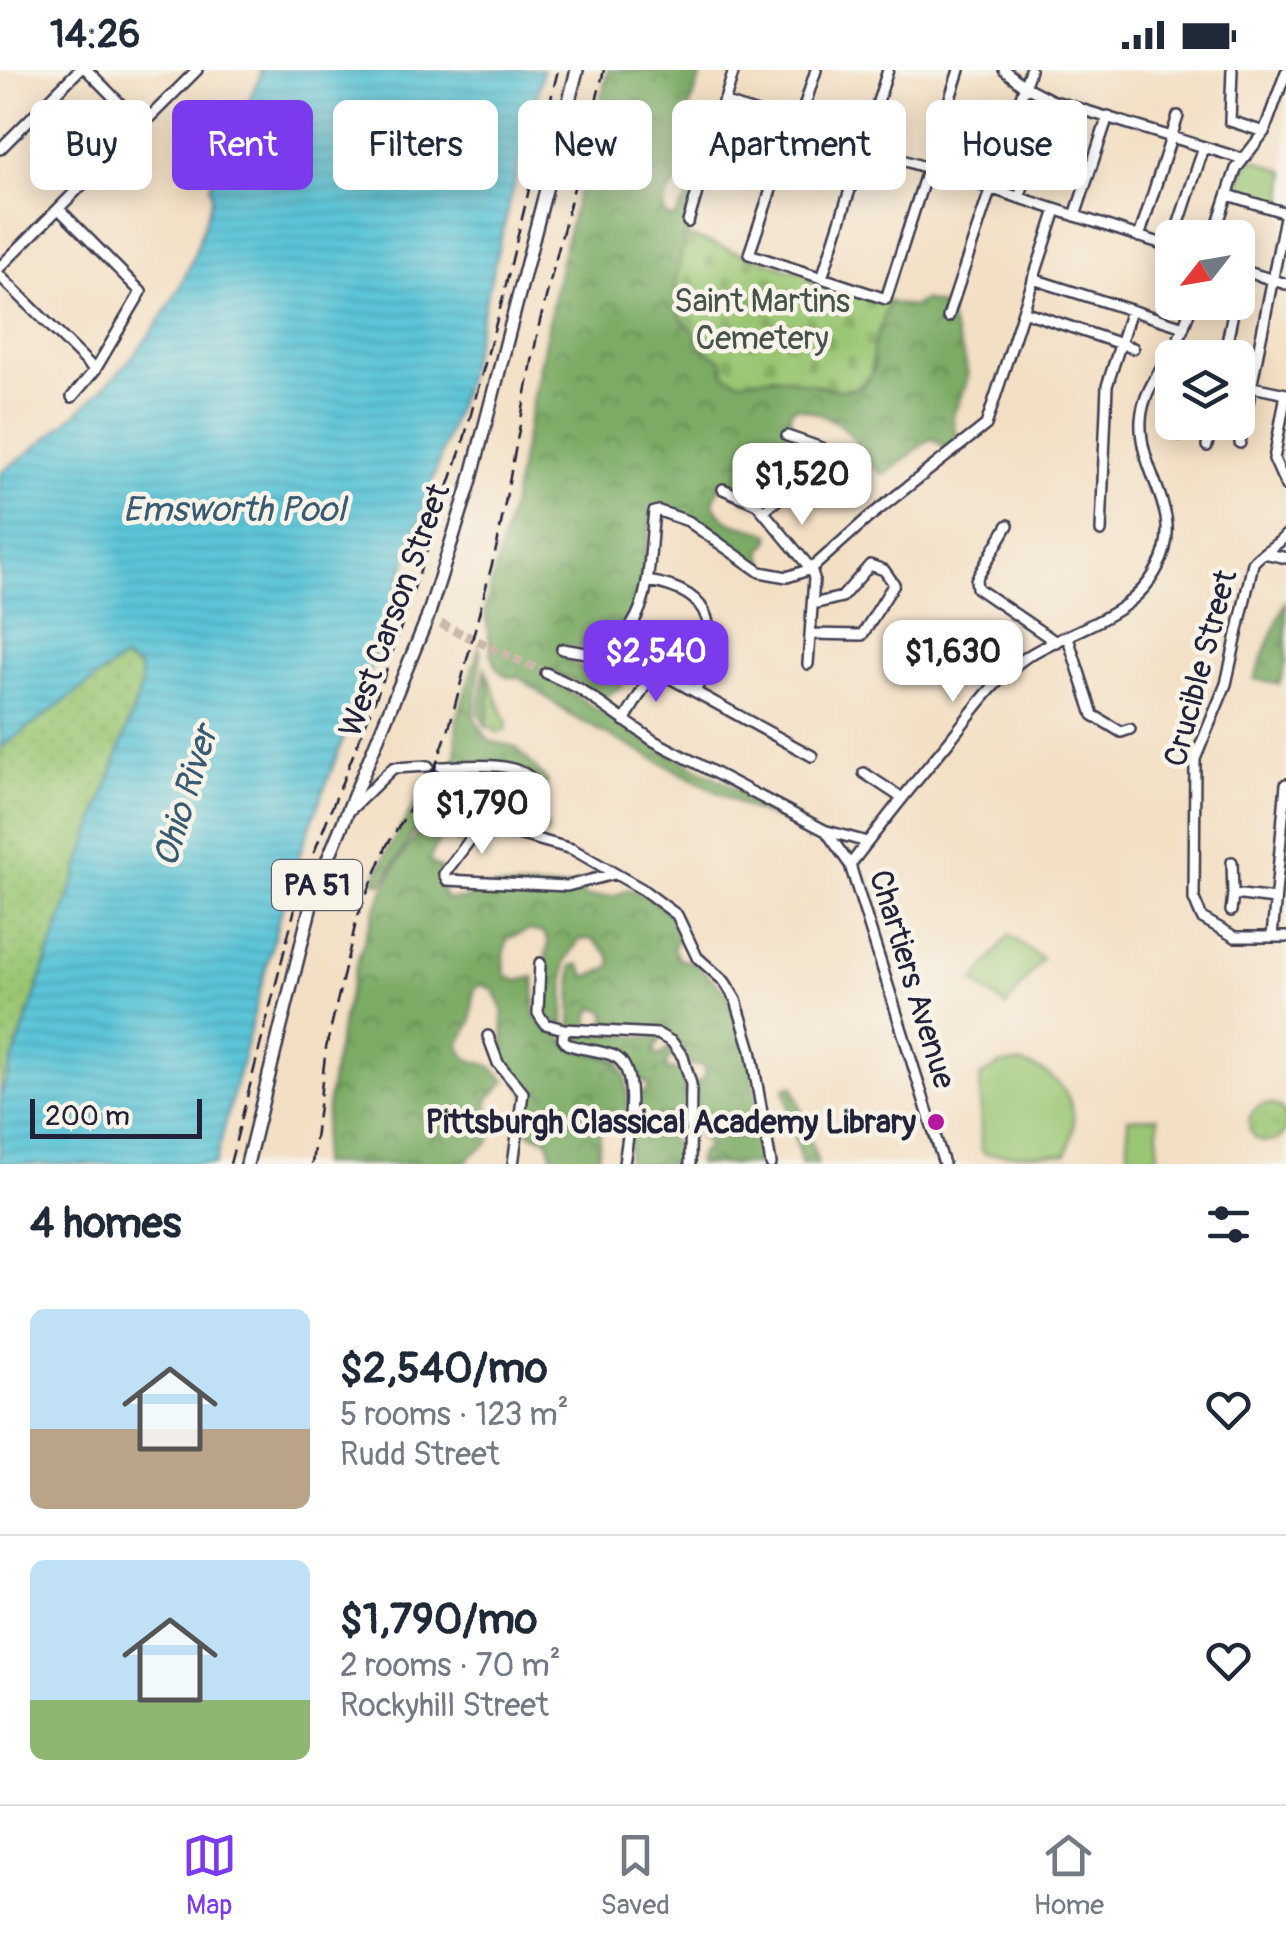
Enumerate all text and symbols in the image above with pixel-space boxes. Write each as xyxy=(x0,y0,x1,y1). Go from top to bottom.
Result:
text: 14:26 xyxy=(50,11,140,59)
chip: Buy xyxy=(30,100,152,190)
chip: Rent xyxy=(172,100,313,190)
chip: Filters xyxy=(333,100,498,190)
chip: New xyxy=(518,100,652,190)
chip: Apartment xyxy=(672,100,906,190)
chip: House xyxy=(926,100,1087,190)
north arrow xyxy=(1155,220,1255,320)
map controls xyxy=(1155,220,1255,440)
park label: Saint Martins Cemetery xyxy=(674,282,850,359)
button: layers xyxy=(1155,340,1255,440)
pin: $1,520 xyxy=(721,443,883,528)
text: $1,520 xyxy=(754,455,850,495)
street label: West Carson Street xyxy=(331,478,459,742)
water label: Emsworth Pool xyxy=(123,488,349,532)
street label: Crucible Street xyxy=(1155,565,1246,771)
pin: $2,540 xyxy=(575,620,737,705)
pin: $1,630 xyxy=(872,620,1034,705)
text: $2,540 xyxy=(605,632,707,672)
text: $1,630 xyxy=(905,632,1001,672)
water label: Ohio River xyxy=(144,716,229,872)
pin: $1,790 xyxy=(401,772,563,857)
text: $1,790 xyxy=(435,784,529,824)
road number: PA 51 xyxy=(272,860,362,910)
street label: Chartiers Avenue xyxy=(860,865,964,1094)
scale bar xyxy=(30,1094,202,1138)
text: 200 m xyxy=(45,1099,130,1134)
place label: Pittsburgh Classical Academy Library xyxy=(425,1103,916,1143)
marker: Pittsburgh Classical Academy Library xyxy=(925,1111,947,1133)
icon: filters xyxy=(1201,1197,1256,1252)
text: 4 homes xyxy=(30,1198,181,1250)
text: $2,540/mo xyxy=(340,1343,548,1395)
icon: home xyxy=(110,1349,230,1469)
icon: heart xyxy=(1201,1382,1256,1437)
text: 5 rooms · 123 m² xyxy=(340,1395,569,1435)
text: Rudd Street xyxy=(340,1435,500,1475)
text: $1,790/mo xyxy=(340,1594,537,1646)
icon: home xyxy=(110,1600,230,1720)
icon: heart xyxy=(1201,1633,1256,1688)
text: 2 rooms · 70 m² xyxy=(340,1646,561,1686)
text: Rockyhill Street xyxy=(340,1686,549,1726)
tab: Map xyxy=(182,1828,237,1923)
tab: Saved xyxy=(600,1828,670,1923)
tab: Home xyxy=(1034,1828,1104,1923)

